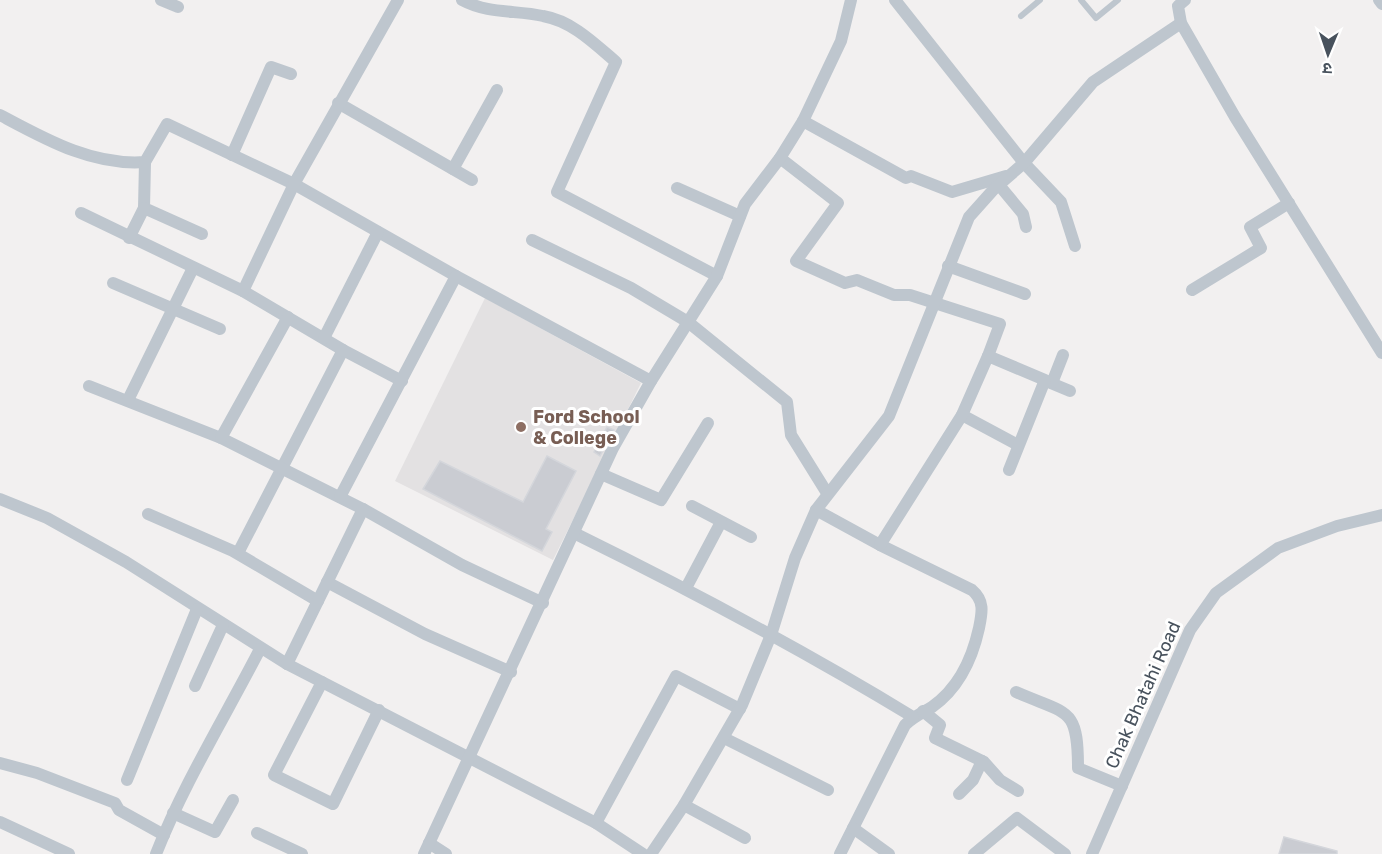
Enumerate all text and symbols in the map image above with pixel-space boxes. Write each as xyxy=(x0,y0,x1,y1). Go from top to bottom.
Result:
north arrow xyxy=(1298,24,1358,84)
text: उ xyxy=(1322,59,1333,78)
place label: Ford School & College xyxy=(533,406,640,449)
marker: Ford School & College xyxy=(514,420,528,434)
street label: Chak Bhatahi Road xyxy=(1101,618,1185,772)

